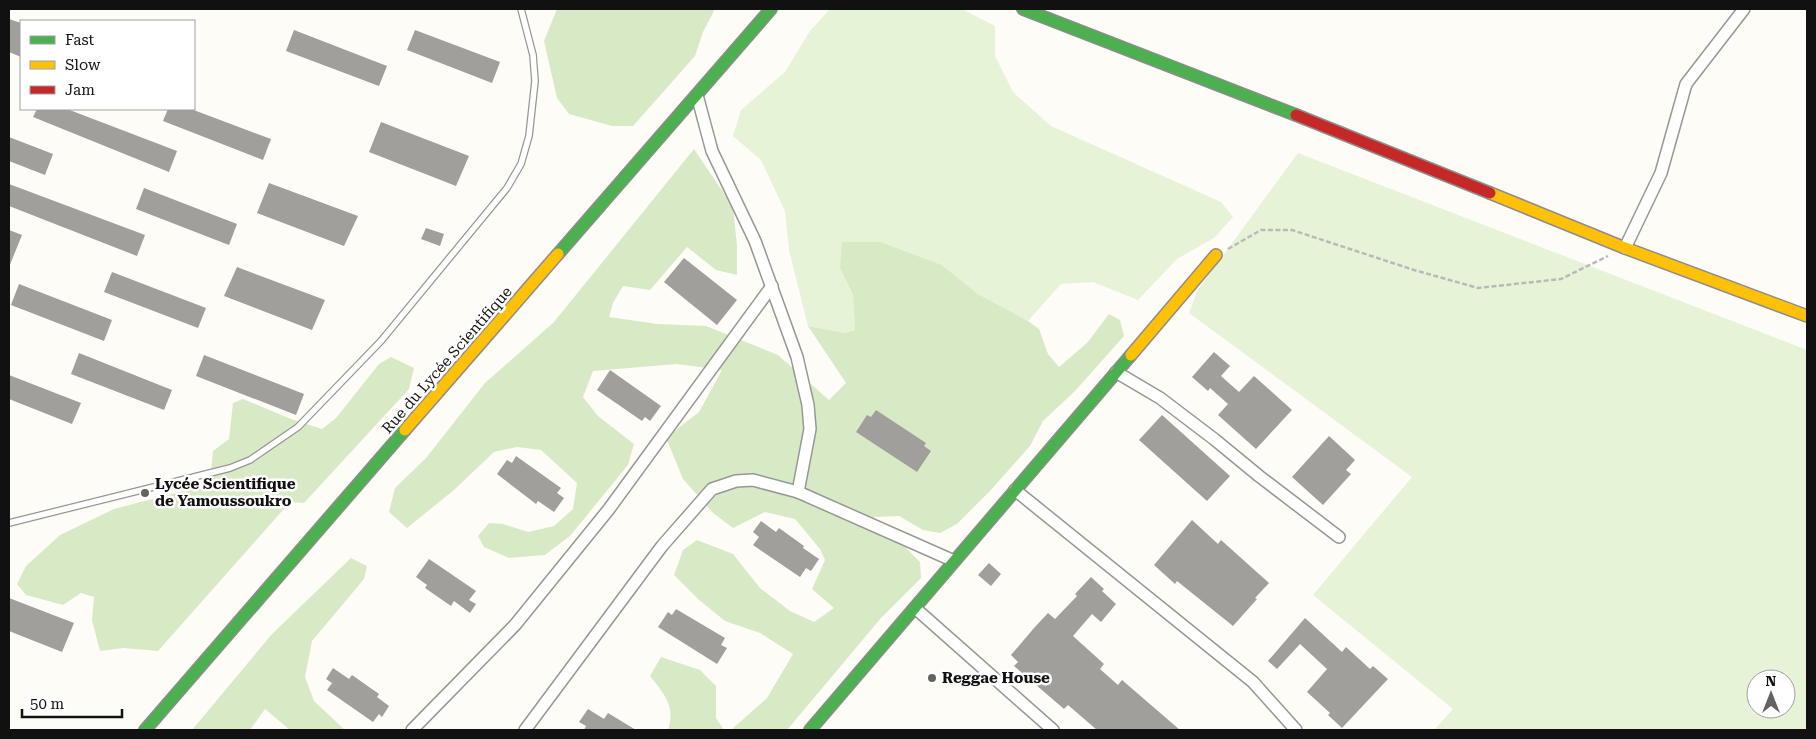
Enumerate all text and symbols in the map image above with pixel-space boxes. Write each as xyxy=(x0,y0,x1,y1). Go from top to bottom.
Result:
legend xyxy=(20,20,195,110)
text: Fast xyxy=(65,31,95,49)
text: Slow xyxy=(65,56,101,74)
text: Jam xyxy=(65,81,95,99)
street label: Rue du Lycée Scientifique xyxy=(378,283,516,437)
place label: Lycée Scientifique de Yamoussoukro xyxy=(155,475,296,510)
marker: Lycée Scientifique de Yamoussoukro xyxy=(139,487,151,499)
place label: Reggae House xyxy=(942,669,1050,687)
north arrow xyxy=(1746,669,1796,719)
marker: Reggae House xyxy=(926,672,938,684)
text: N xyxy=(1766,673,1777,689)
scale bar xyxy=(22,686,122,718)
text: 50 m xyxy=(30,695,65,713)

